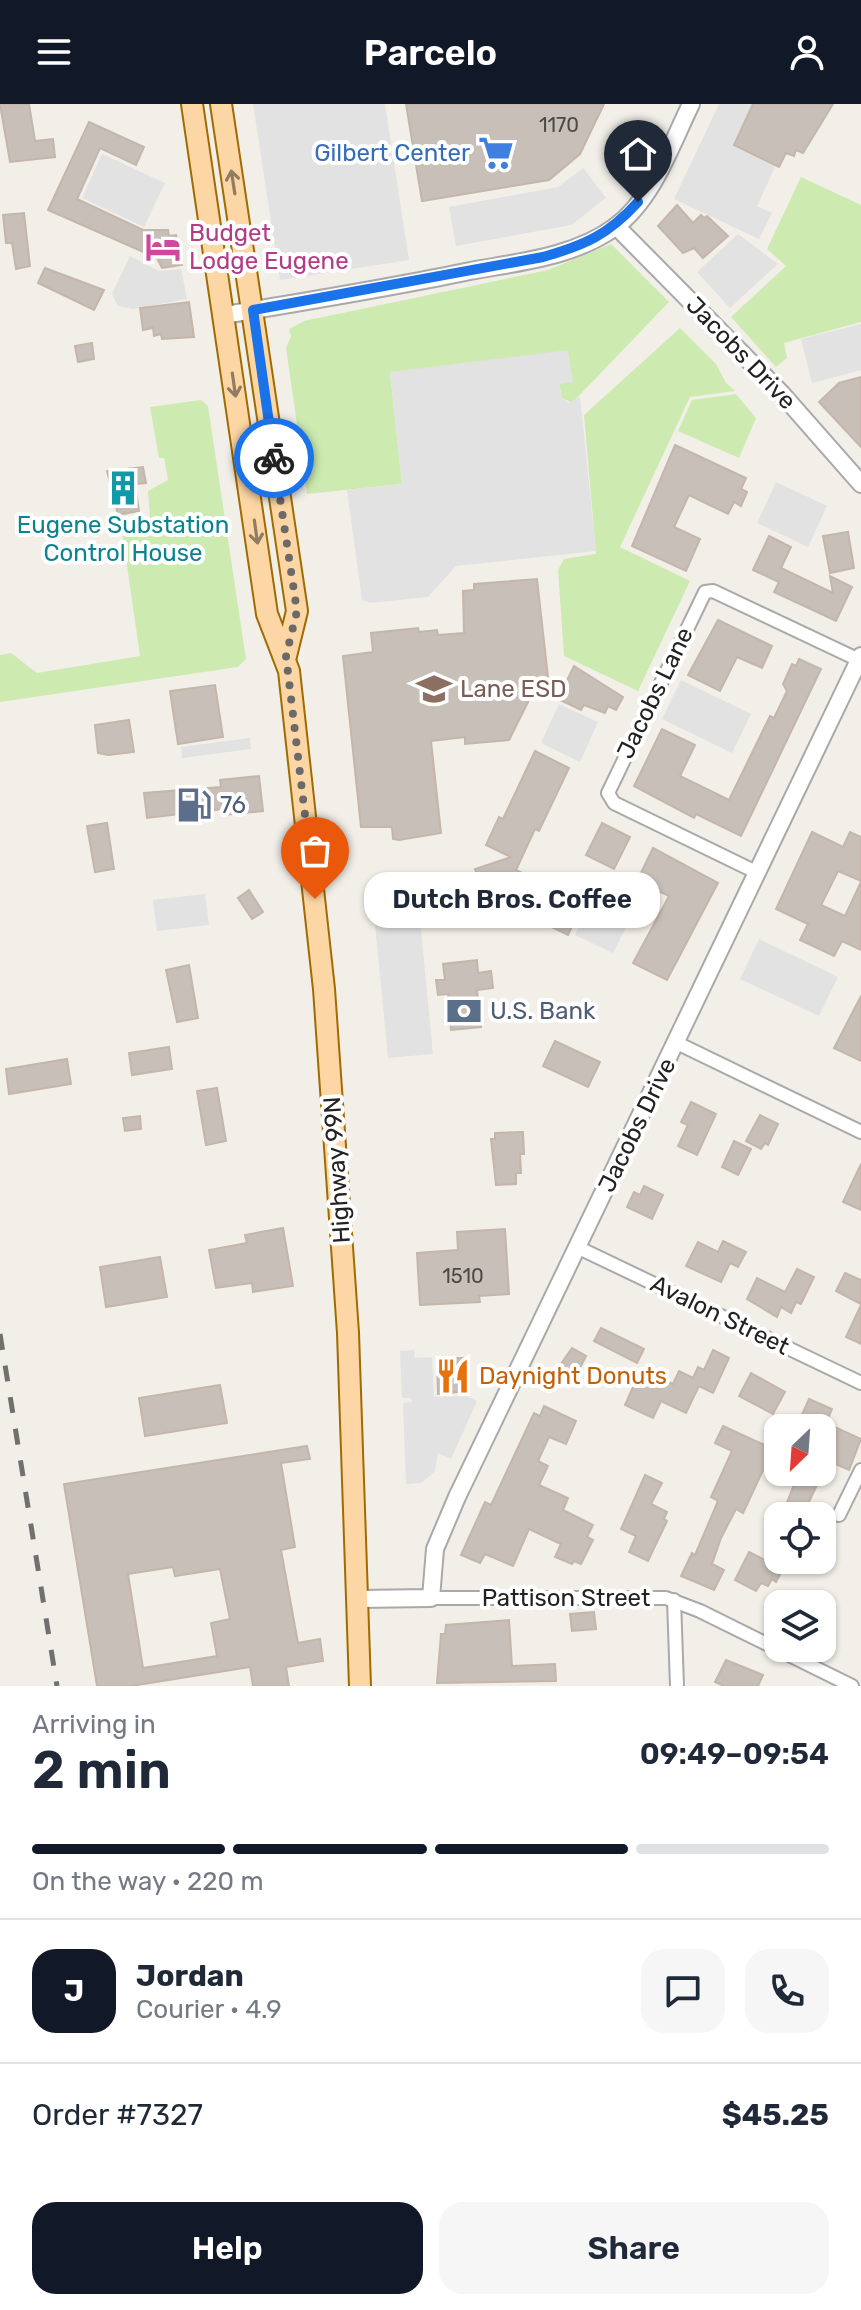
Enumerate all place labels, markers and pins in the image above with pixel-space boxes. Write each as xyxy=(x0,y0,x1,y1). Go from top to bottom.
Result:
pin xyxy=(604,120,672,202)
supermarket icon: Gilbert Center xyxy=(477,134,515,172)
place label: Gilbert Center xyxy=(314,139,470,167)
place label: Budget Lodge Eugene xyxy=(189,219,349,275)
hotel icon: Budget Lodge Eugene xyxy=(144,228,182,266)
building icon: Eugene Substation Control House xyxy=(104,469,142,507)
place label: Eugene Substation Control House xyxy=(17,511,229,567)
school or university icon: Lane ESD xyxy=(415,670,453,708)
place label: Lane ESD xyxy=(460,675,567,703)
fuel station icon: 76 xyxy=(175,786,213,824)
place label: 76 xyxy=(220,791,246,819)
pin xyxy=(281,817,349,899)
callout: Dutch Bros. Coffee xyxy=(363,871,659,927)
bank icon: U.S. Bank xyxy=(445,992,483,1030)
place label: U.S. Bank xyxy=(490,997,596,1025)
restaurant icon: Daynight Donuts xyxy=(434,1357,472,1395)
place label: Daynight Donuts xyxy=(479,1362,667,1390)

